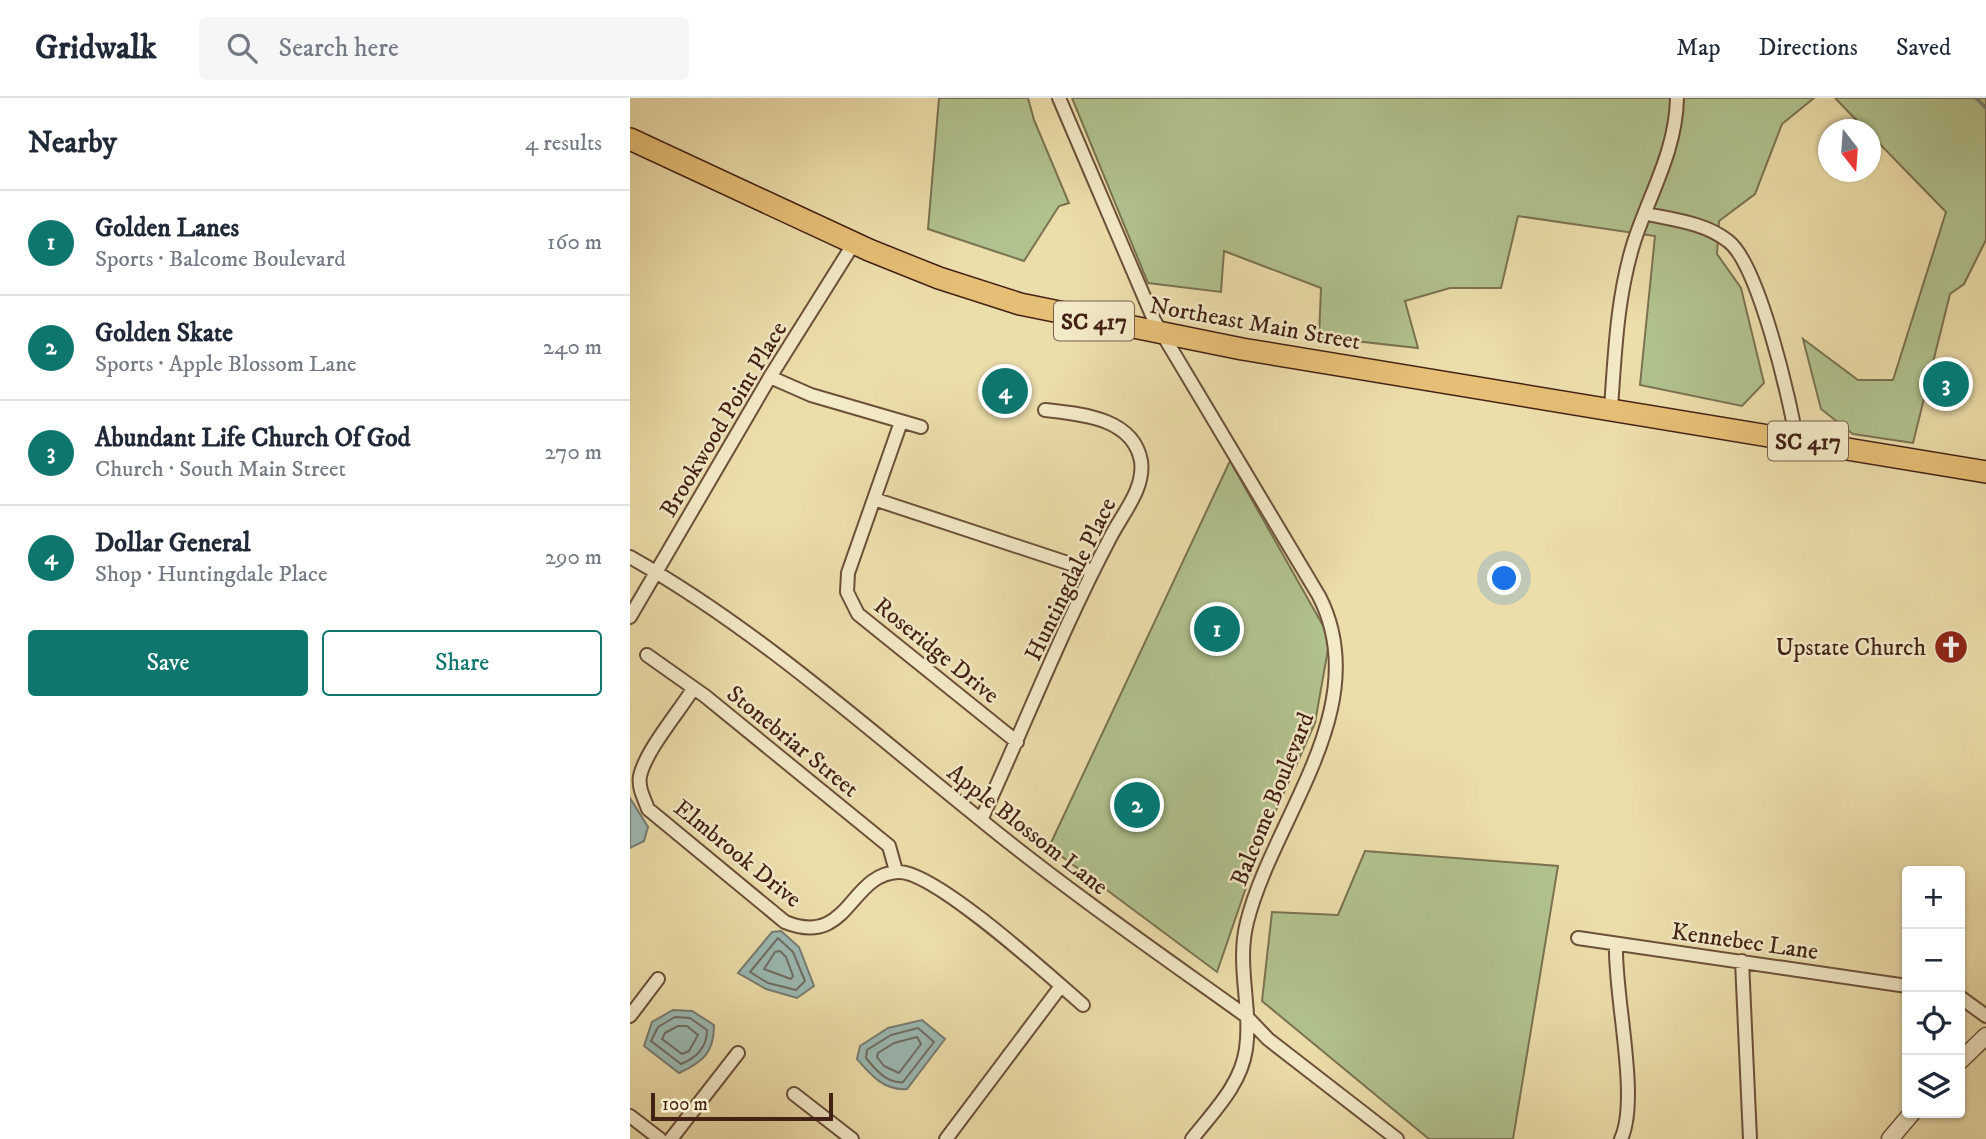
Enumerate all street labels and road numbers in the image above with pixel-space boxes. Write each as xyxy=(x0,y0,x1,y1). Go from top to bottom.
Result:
street label: Northeast Main Street xyxy=(1147,291,1363,357)
road number: SC 417 xyxy=(1054,302,1134,341)
street label: Brookwood Point Place xyxy=(654,316,794,523)
road number: SC 417 xyxy=(1768,422,1848,460)
street label: Huntingdale Place xyxy=(1018,493,1123,666)
street label: Roseridge Drive xyxy=(868,591,1005,711)
street label: Stonebriar Street xyxy=(720,679,865,804)
street label: Balcome Boulevard xyxy=(1224,708,1321,891)
street label: Apple Blossom Lane xyxy=(941,758,1114,902)
street label: Elmbrook Drive xyxy=(667,793,807,915)
street label: Kennebec Lane xyxy=(1669,917,1820,967)

